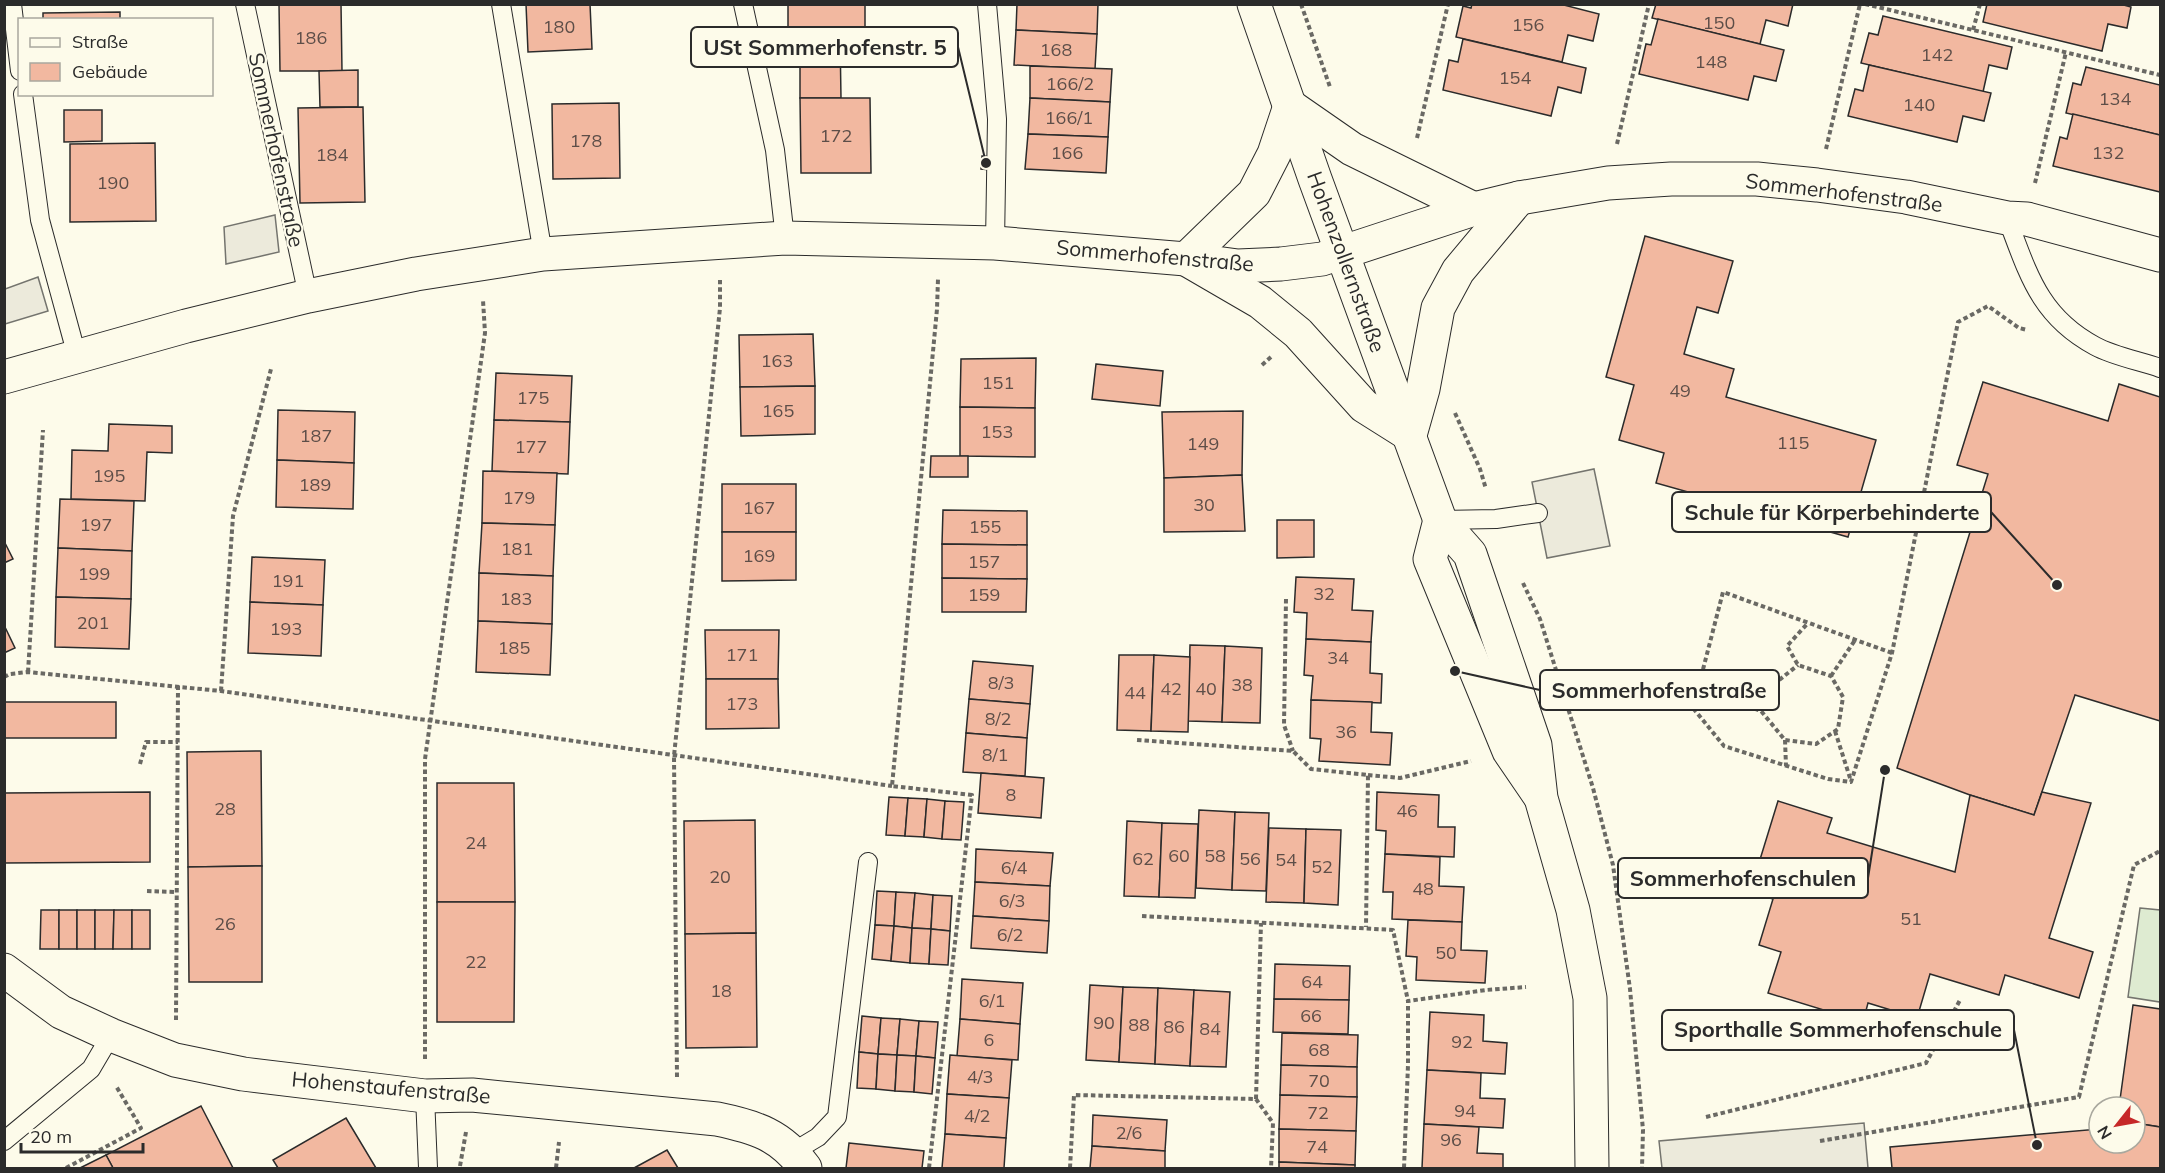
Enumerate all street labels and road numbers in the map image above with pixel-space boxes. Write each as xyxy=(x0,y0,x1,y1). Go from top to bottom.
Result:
street label: Sommerhofenstraße xyxy=(244,50,310,249)
street label: Sommerhofenstraße xyxy=(1744,167,1944,217)
street label: Hohenzollernstraße xyxy=(1302,168,1392,356)
street label: Sommerhofenstraße xyxy=(1055,233,1255,277)
street label: Hohenstaufenstraße xyxy=(291,1065,492,1109)

